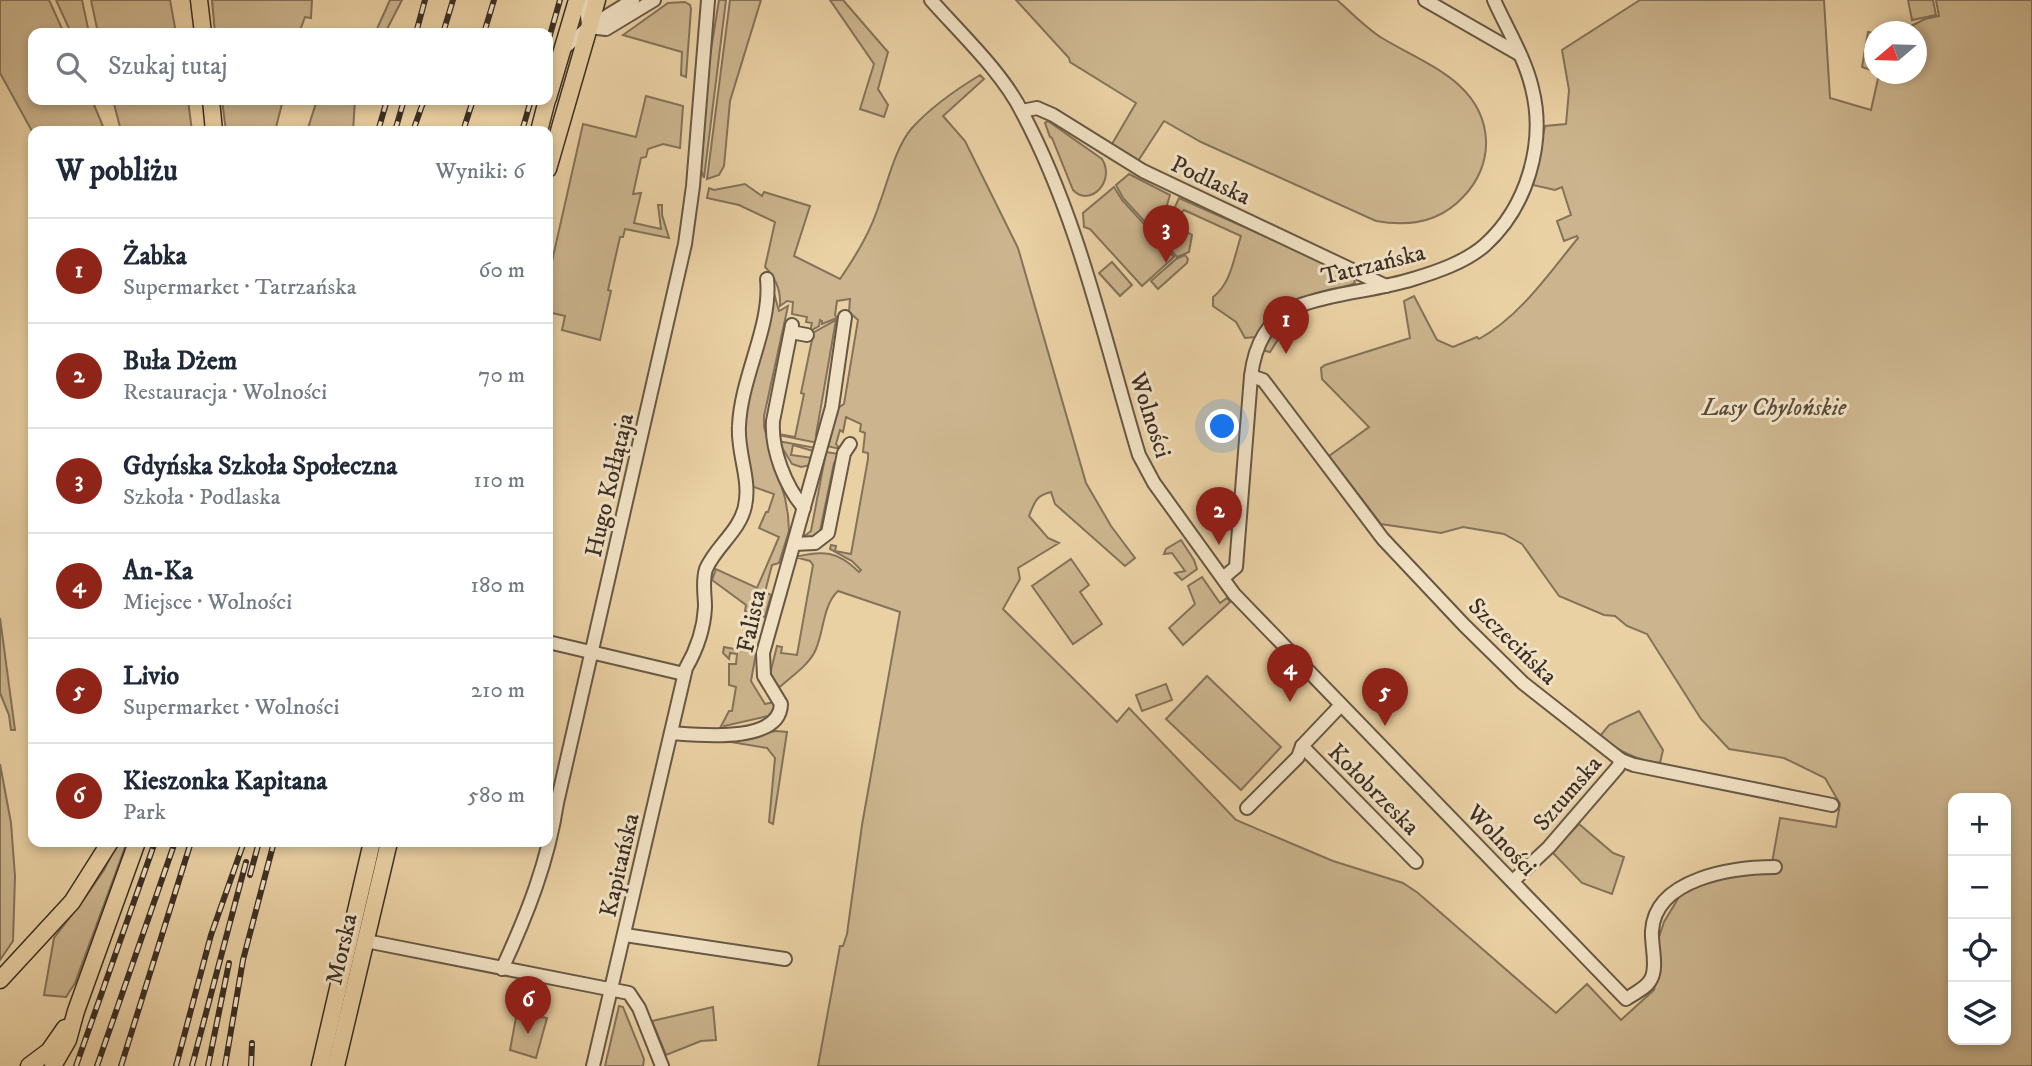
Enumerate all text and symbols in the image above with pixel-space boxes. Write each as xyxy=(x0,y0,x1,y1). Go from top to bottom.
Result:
north arrow xyxy=(1864,21,1927,84)
search box xyxy=(28,28,553,105)
icon: search xyxy=(52,48,90,86)
text: Szukaj tutaj xyxy=(108,50,228,83)
street label: Podlaska xyxy=(1166,149,1256,213)
text: W pobliżu xyxy=(56,153,178,190)
text: Wyniki: 6 xyxy=(435,157,525,186)
pin: 3 xyxy=(1143,205,1189,263)
street label: Tatrzańska xyxy=(1318,237,1429,292)
text: Żabka xyxy=(123,240,187,273)
text: 1 xyxy=(75,256,83,285)
text: 60 m xyxy=(478,256,525,285)
text: Supermarket · Tatrzańska xyxy=(123,273,356,302)
pin: 1 xyxy=(1263,296,1309,354)
text: Buła Dżem xyxy=(123,345,237,378)
text: 2 xyxy=(73,361,85,390)
text: 70 m xyxy=(478,361,525,390)
street label: Wolności xyxy=(1122,368,1178,462)
text: Restauracja · Wolności xyxy=(123,378,327,407)
park label: Lasy Chylońskie xyxy=(1700,393,1847,423)
your location xyxy=(1205,409,1239,443)
street label: Hugo Kołłątaja xyxy=(579,410,641,560)
text: Gdyńska Szkoła Społeczna xyxy=(123,450,397,483)
text: 3 xyxy=(75,466,83,495)
text: 110 m xyxy=(474,466,525,495)
text: Szkoła · Podlaska xyxy=(123,483,280,512)
pin: 2 xyxy=(1196,487,1242,545)
text: An-Ka xyxy=(123,555,193,588)
text: 4 xyxy=(72,571,86,600)
text: 180 m xyxy=(470,571,525,600)
street label: Falista xyxy=(731,586,773,655)
text: Miejsce · Wolności xyxy=(123,588,292,617)
street label: Szczecińska xyxy=(1461,592,1564,692)
pin: 4 xyxy=(1267,644,1313,702)
text: Livio xyxy=(123,660,179,693)
pin: 5 xyxy=(1362,668,1408,726)
text: 5 xyxy=(73,676,85,705)
text: 210 m xyxy=(471,676,525,705)
text: Supermarket · Wolności xyxy=(123,693,339,722)
street label: Kołobrzeska xyxy=(1321,738,1426,842)
street label: Sztumska xyxy=(1527,749,1609,838)
text: Kieszonka Kapitana xyxy=(123,765,327,798)
text: 6 xyxy=(73,781,85,810)
text: 580 m xyxy=(468,781,525,810)
map controls xyxy=(1948,793,2011,1045)
button: + xyxy=(1948,793,2011,856)
text: Park xyxy=(123,798,166,827)
street label: Wolności xyxy=(1459,798,1543,883)
street label: Kapitańska xyxy=(593,810,647,920)
button: − xyxy=(1948,856,2011,919)
street label: Morska xyxy=(319,910,365,988)
button: locate xyxy=(1948,919,2011,982)
pin: 6 xyxy=(505,976,551,1034)
button: layers xyxy=(1948,982,2011,1045)

